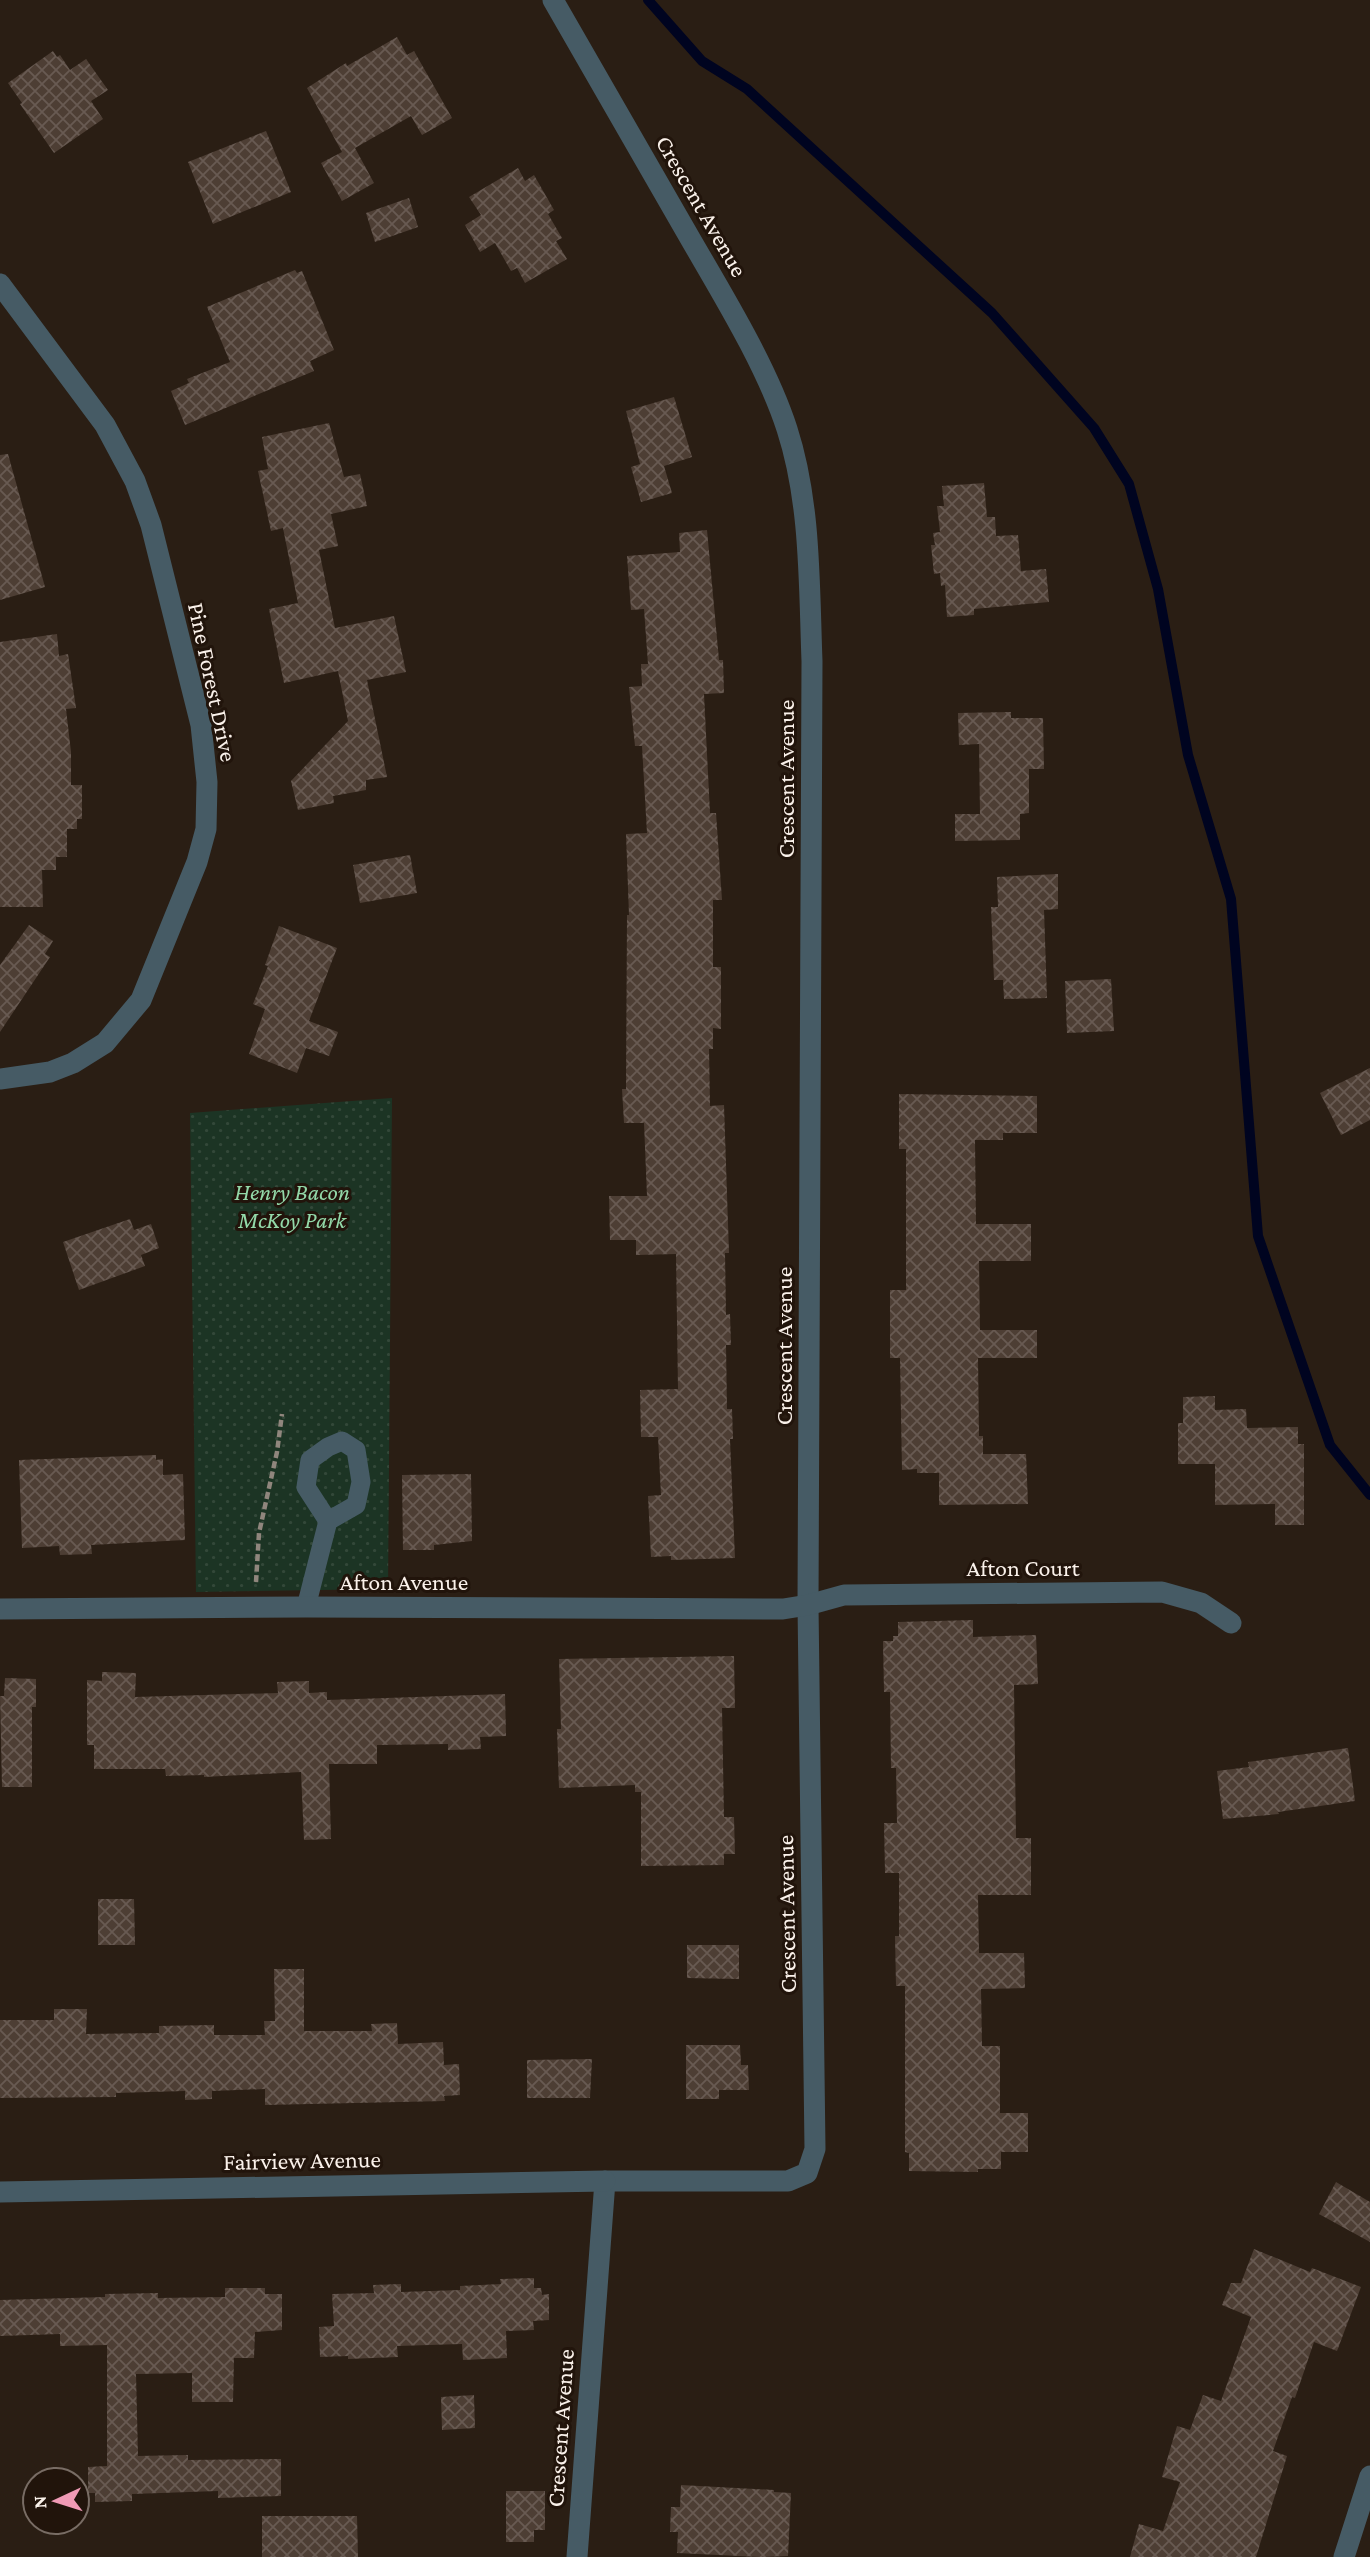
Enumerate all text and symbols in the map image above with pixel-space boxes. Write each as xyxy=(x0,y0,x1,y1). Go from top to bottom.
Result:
street label: Crescent Avenue xyxy=(651,131,753,281)
street label: Pine Forest Drive xyxy=(183,600,243,764)
street label: Crescent Avenue xyxy=(772,700,799,858)
park label: Henry Bacon McKoy Park xyxy=(234,1178,350,1233)
street label: Crescent Avenue xyxy=(770,1267,797,1425)
street label: Afton Court xyxy=(967,1554,1081,1581)
street label: Afton Avenue xyxy=(340,1568,468,1595)
street label: Crescent Avenue xyxy=(771,1834,801,1994)
street label: Fairview Avenue xyxy=(223,2145,381,2175)
street label: Crescent Avenue xyxy=(541,2348,579,2508)
north arrow xyxy=(21,2466,91,2536)
text: N xyxy=(29,2495,50,2509)

